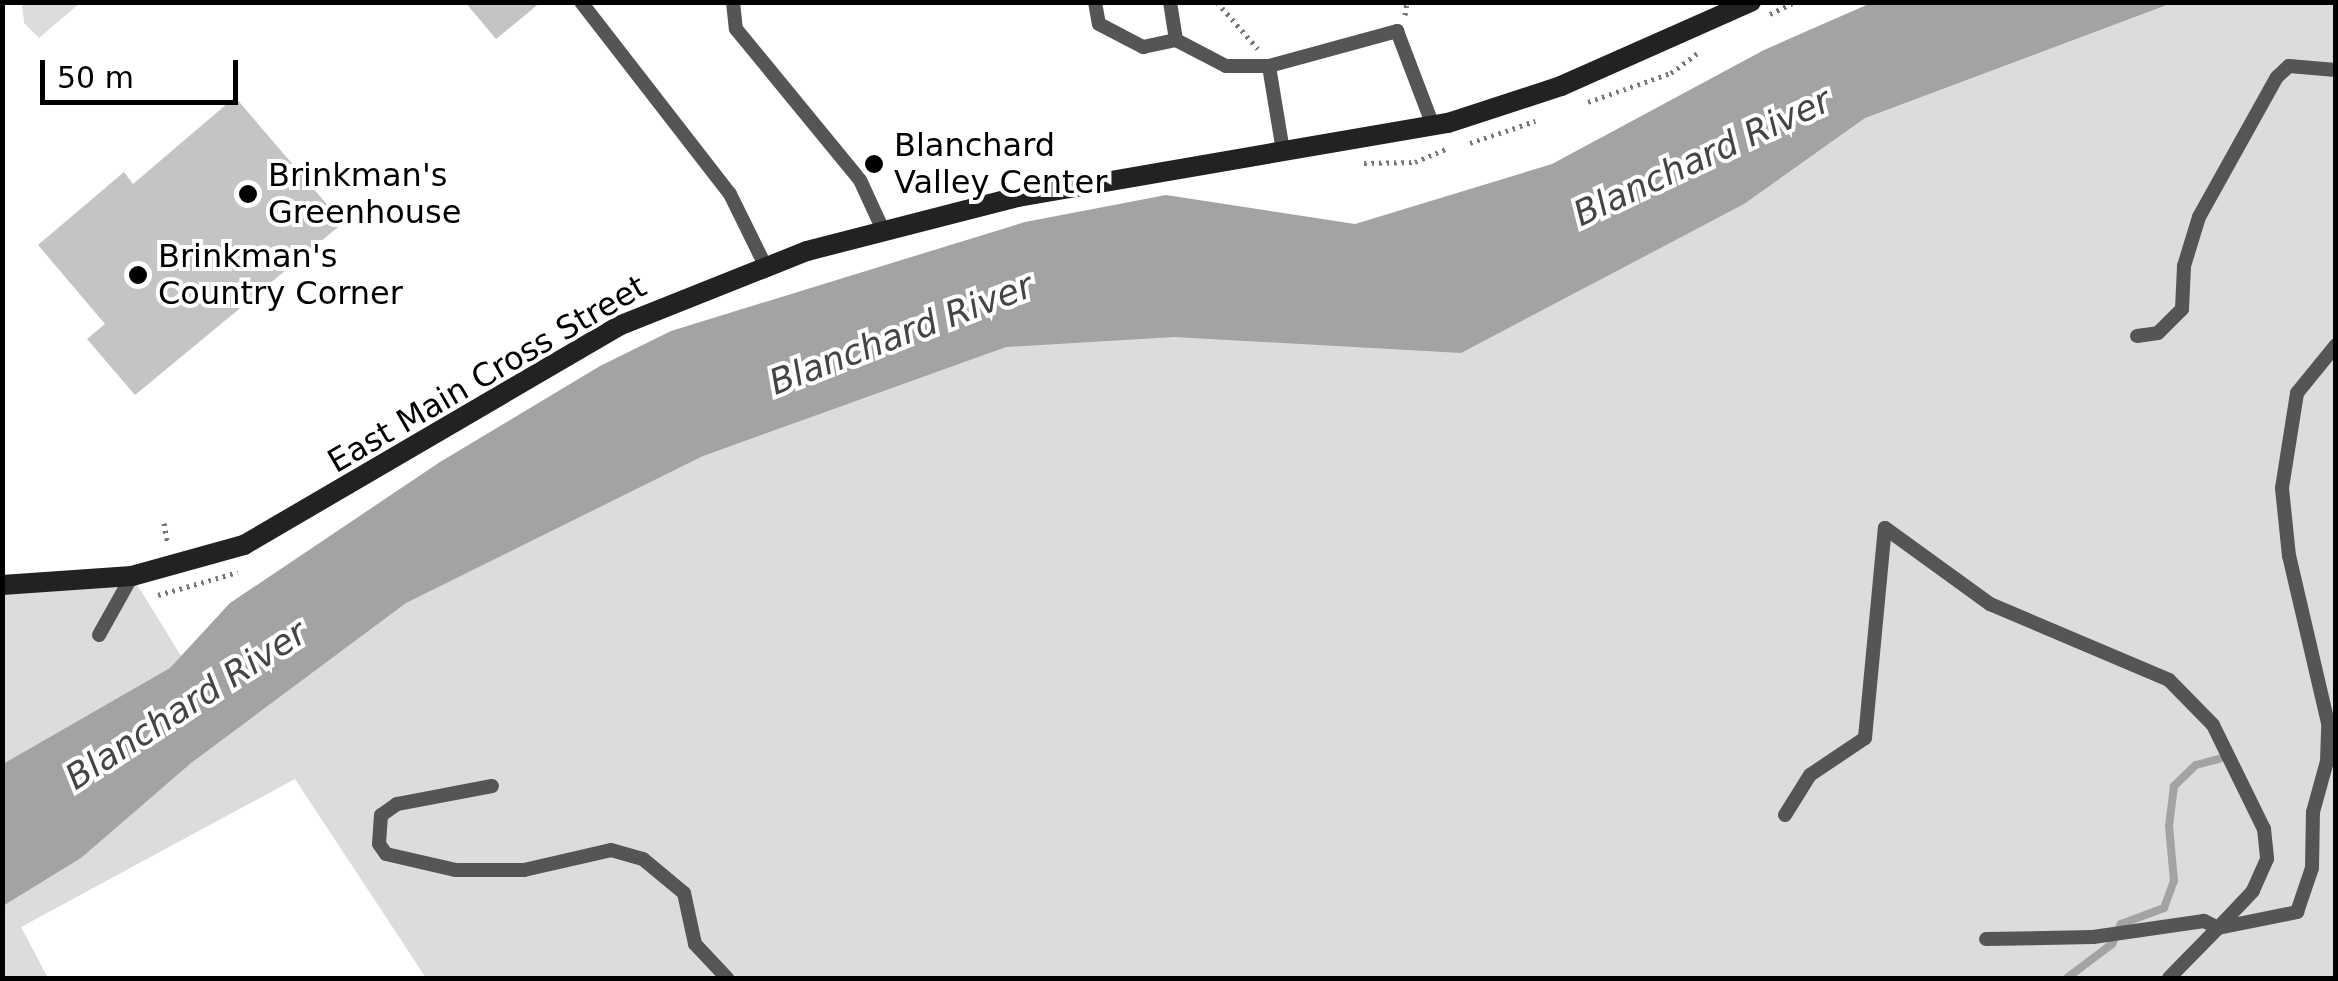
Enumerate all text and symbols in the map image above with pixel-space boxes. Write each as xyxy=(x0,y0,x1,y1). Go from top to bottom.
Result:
scale bar xyxy=(45,40,242,102)
text: 50 m xyxy=(57,60,134,95)
water label: Blanchard River xyxy=(1567,79,1837,235)
place label: Blanchard Valley Center xyxy=(894,127,1107,202)
marker: Blanchard Valley Center xyxy=(863,153,885,175)
place label: Brinkman's Greenhouse xyxy=(268,157,461,232)
marker: Brinkman's Greenhouse xyxy=(237,183,259,205)
place label: Brinkman's Country Corner xyxy=(158,238,403,313)
marker: Brinkman's Country Corner xyxy=(127,264,149,286)
water label: Blanchard River xyxy=(763,264,1039,404)
street label: East Main Cross Street xyxy=(321,267,653,481)
water label: Blanchard River xyxy=(58,612,314,798)

